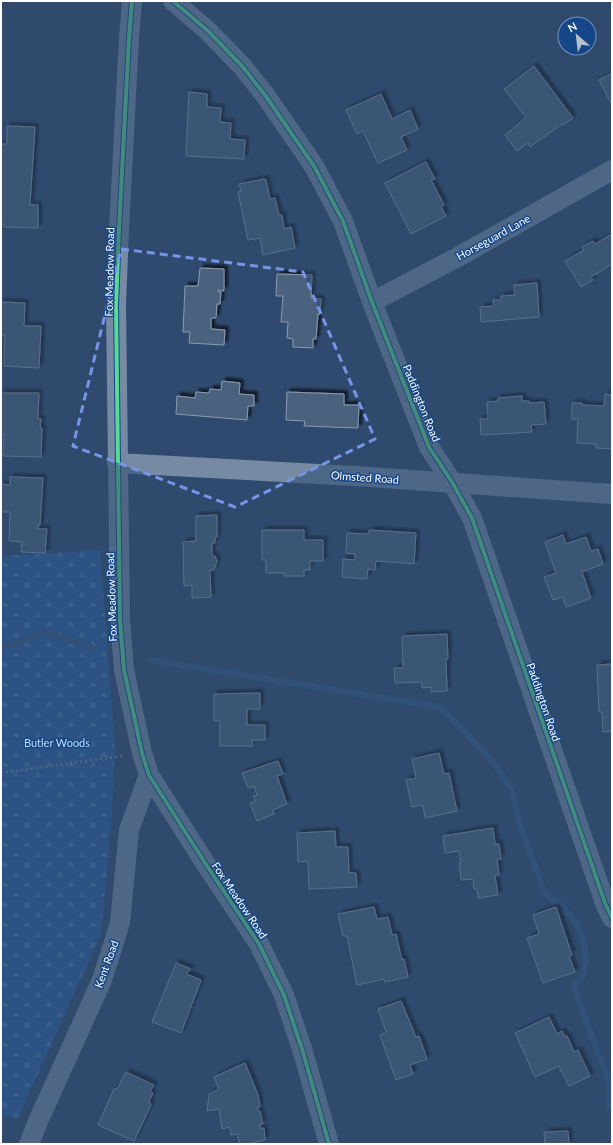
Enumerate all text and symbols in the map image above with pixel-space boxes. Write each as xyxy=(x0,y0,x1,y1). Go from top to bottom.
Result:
north arrow xyxy=(557,16,597,56)
text: N xyxy=(565,19,579,34)
street label: Horseguard Lane xyxy=(454,211,532,263)
street label: Fox Meadow Road xyxy=(102,227,116,317)
street label: Paddington Road xyxy=(401,362,443,444)
street label: Olmsted Road xyxy=(331,468,399,486)
street label: Fox Meadow Road xyxy=(103,552,119,642)
street label: Paddington Road xyxy=(524,661,564,743)
park label: Butler Woods xyxy=(24,736,90,749)
street label: Fox Meadow Road xyxy=(210,859,270,941)
street label: Kent Road xyxy=(91,938,121,990)

